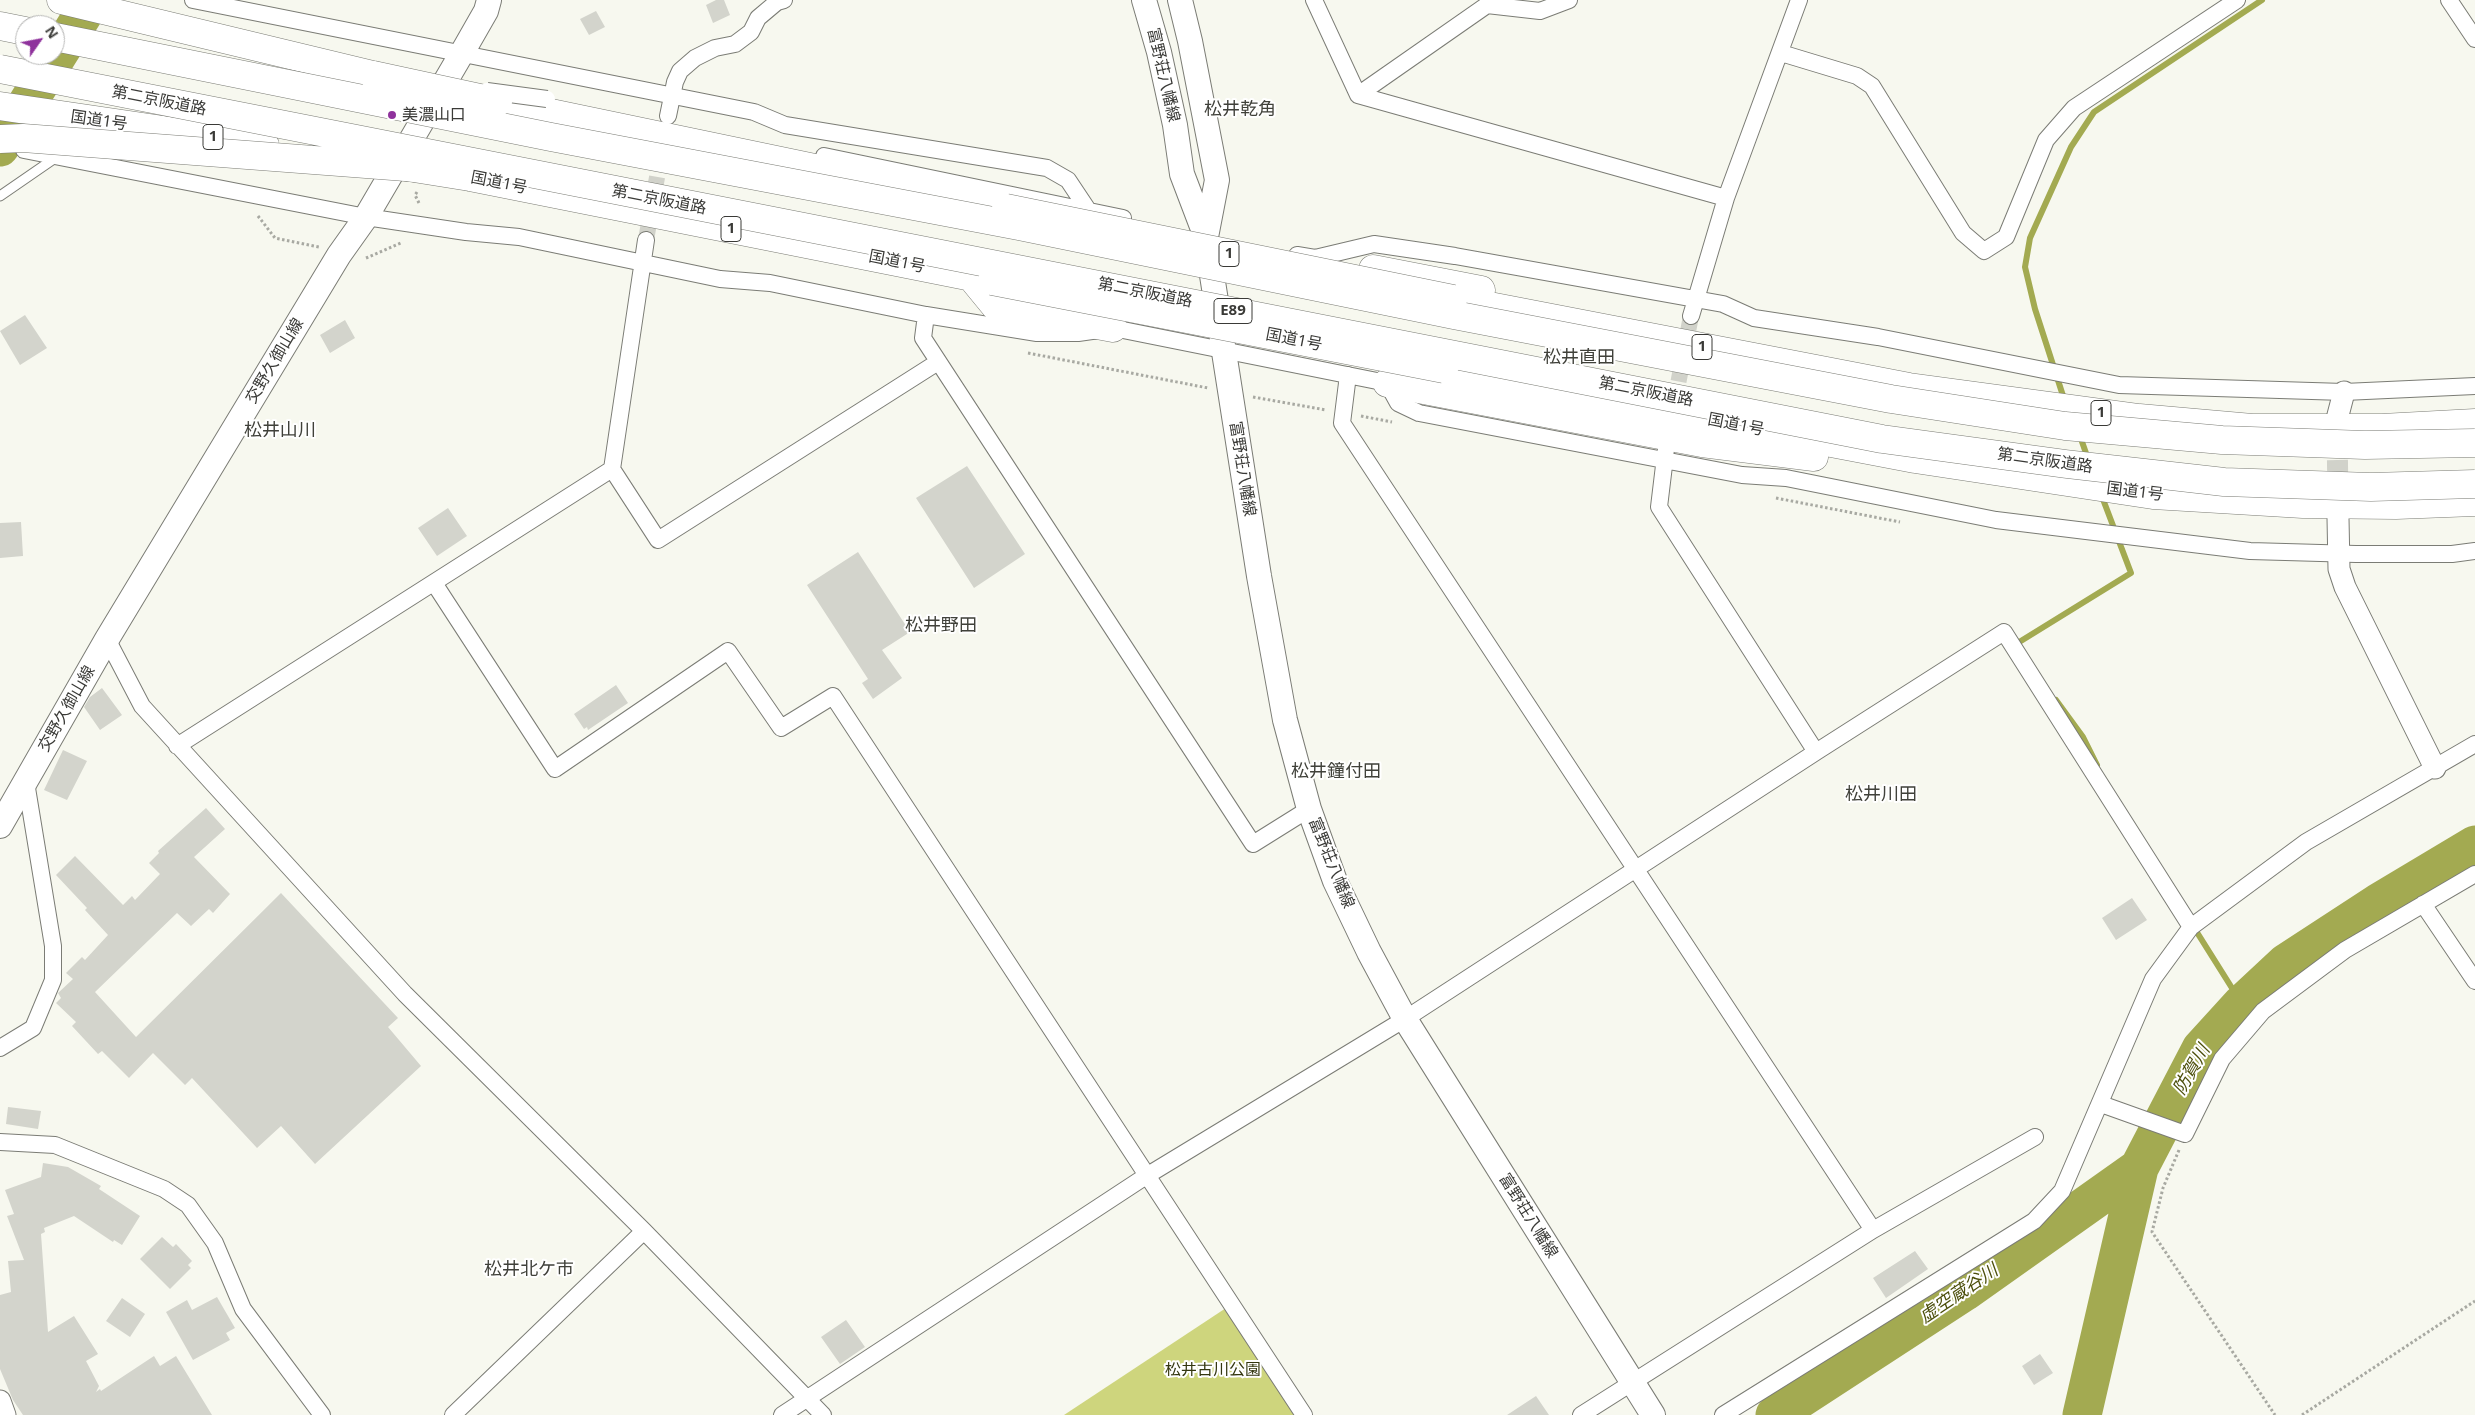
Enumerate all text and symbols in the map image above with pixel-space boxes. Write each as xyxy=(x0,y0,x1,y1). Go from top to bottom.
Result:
north arrow xyxy=(15,15,65,65)
text: N xyxy=(41,22,63,42)
street label: 富野荘八幡線 xyxy=(1143,26,1183,124)
street label: 第二京阪道路 xyxy=(110,82,208,120)
district label: 松井乾角 xyxy=(1204,99,1276,121)
place label: 美濃山口 xyxy=(402,105,466,125)
street label: 国道1号 xyxy=(69,108,129,134)
marker: 美濃山口 xyxy=(386,109,398,121)
road number: 1 xyxy=(203,124,223,150)
street label: 国道1号 xyxy=(469,168,529,198)
street label: 第二京阪道路 xyxy=(610,181,708,219)
road number: 1 xyxy=(721,216,741,242)
road number: 1 xyxy=(1219,242,1239,266)
street label: 国道1号 xyxy=(867,247,927,277)
street label: 第二京阪道路 xyxy=(1096,274,1194,312)
road number: E89 xyxy=(1214,298,1252,324)
street label: 交野久御山線 xyxy=(242,315,308,407)
street label: 国道1号 xyxy=(1264,325,1324,355)
road number: 1 xyxy=(1692,334,1712,360)
district label: 松井直田 xyxy=(1543,347,1615,369)
street label: 第二京阪道路 xyxy=(1597,373,1695,411)
road number: 1 xyxy=(2091,400,2111,426)
street label: 国道1号 xyxy=(1706,410,1766,440)
district label: 松井山川 xyxy=(244,420,316,442)
street label: 富野荘八幡線 xyxy=(1225,420,1259,518)
street label: 第二京阪道路 xyxy=(1996,445,2094,477)
street label: 国道1号 xyxy=(2105,479,2165,505)
district label: 松井野田 xyxy=(905,615,977,637)
street label: 交野久御山線 xyxy=(35,663,99,755)
district label: 松井鐘付田 xyxy=(1291,761,1381,783)
district label: 松井川田 xyxy=(1845,784,1917,806)
street label: 富野荘八幡線 xyxy=(1304,815,1358,911)
water label: 防賀川 xyxy=(2169,1041,2215,1099)
street label: 富野荘八幡線 xyxy=(1494,1170,1562,1262)
district label: 松井北ケ市 xyxy=(484,1259,574,1281)
water label: 虚空蔵谷川 xyxy=(1916,1260,2002,1328)
park label: 松井古川公園 xyxy=(1165,1360,1261,1380)

